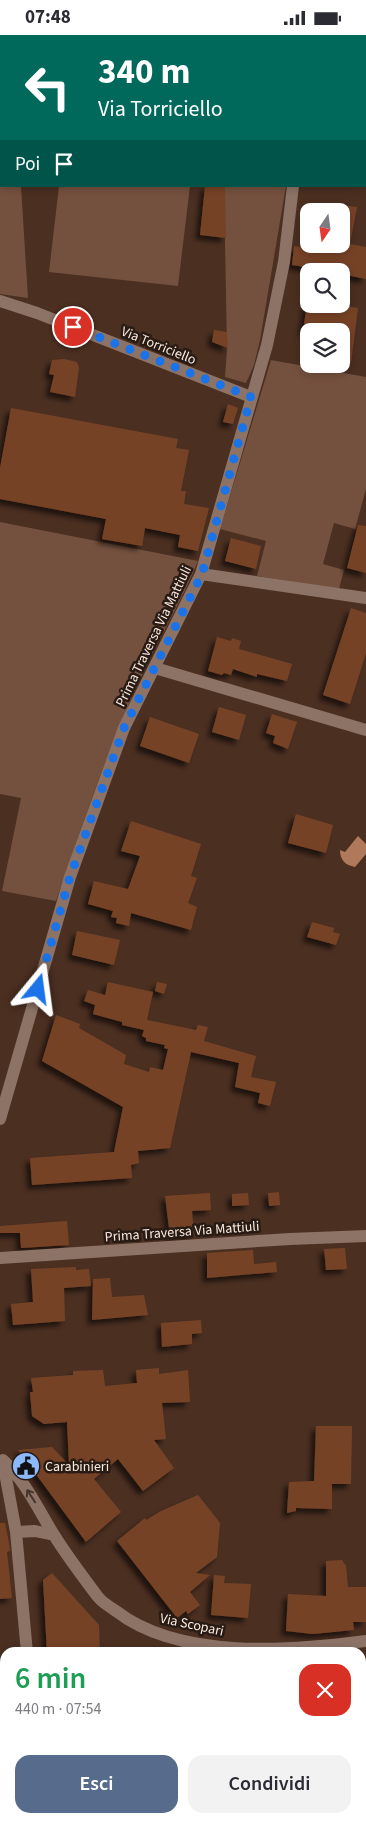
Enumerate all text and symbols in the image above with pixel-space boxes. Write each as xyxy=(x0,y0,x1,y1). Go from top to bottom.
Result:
text: 07:48 xyxy=(25,4,71,31)
text: 340 m xyxy=(98,47,190,97)
icon: left xyxy=(15,55,80,120)
text: Via Torriciello xyxy=(98,93,223,125)
icon: arrive xyxy=(50,150,78,178)
text: Poi xyxy=(15,151,40,178)
north arrow xyxy=(300,203,350,253)
map controls xyxy=(300,203,350,373)
button: search xyxy=(300,263,350,313)
pin xyxy=(52,306,94,348)
icon: arrive xyxy=(59,313,87,341)
street label: Via Torriciello xyxy=(118,322,199,370)
button: layers xyxy=(300,323,350,373)
street label: Prima Traversa Via Mattiuli xyxy=(111,562,197,710)
position arrow xyxy=(11,962,63,1014)
street label: Prima Traversa Via Mattiuli xyxy=(104,1217,260,1247)
public building icon: Carabinieri xyxy=(11,1451,41,1481)
place label: Carabinieri xyxy=(45,1457,109,1477)
one-way arrow xyxy=(26,1489,36,1503)
street label: Via Scopari xyxy=(158,1608,225,1641)
text: 6 min xyxy=(15,1657,86,1700)
button: close xyxy=(299,1664,351,1716)
text: 440 m · 07:54 xyxy=(15,1698,102,1720)
button: Esci xyxy=(15,1755,178,1813)
button: Condividi xyxy=(188,1755,351,1813)

